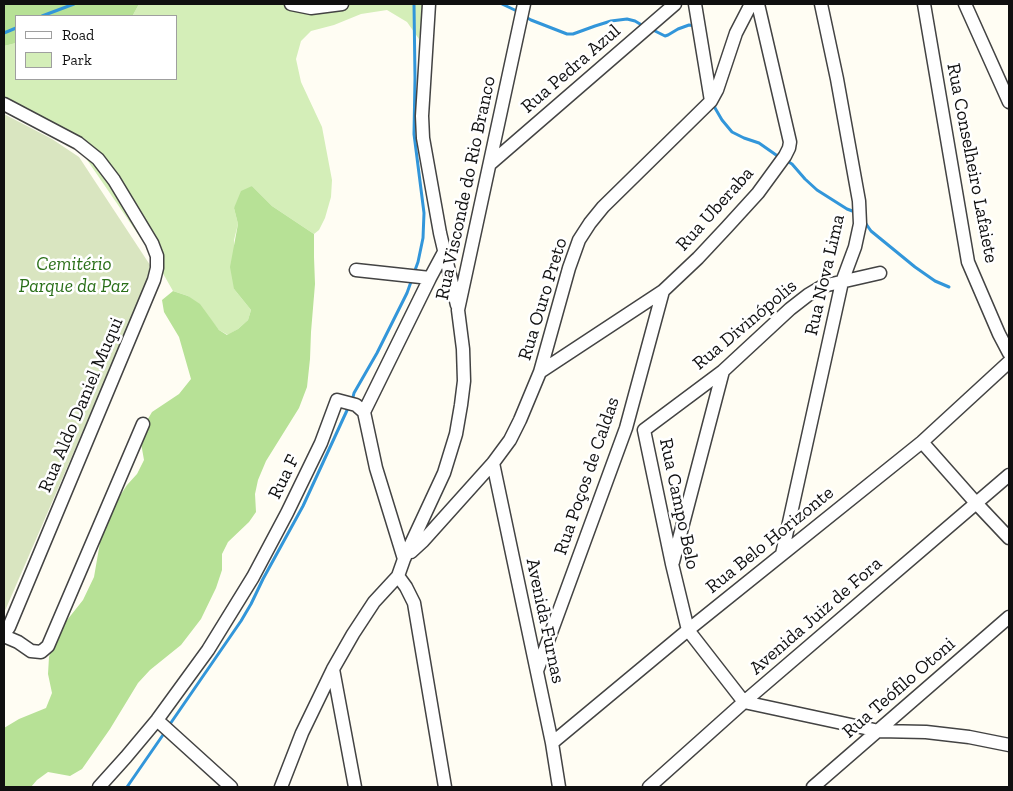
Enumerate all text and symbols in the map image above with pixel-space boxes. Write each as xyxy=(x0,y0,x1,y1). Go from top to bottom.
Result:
legend xyxy=(15,15,178,80)
street label: Rua Pedra Azul xyxy=(517,20,625,118)
text: Road xyxy=(62,26,94,44)
text: Park xyxy=(62,51,92,69)
street label: Rua Conselheiro Lafaiete xyxy=(941,61,1003,265)
street label: Rua Visconde do Rio Branco xyxy=(431,74,501,302)
street label: Rua Uberaba xyxy=(671,162,759,256)
street label: Rua Nova Lima xyxy=(800,212,850,338)
street label: Rua Ouro Preto xyxy=(514,235,572,363)
park label: Cemitério Parque da Paz xyxy=(19,254,129,298)
street label: Rua Divinópolis xyxy=(688,275,802,375)
street label: Rua Aldo Daniel Muqui xyxy=(34,314,128,496)
street label: Rua Poços de Caldas xyxy=(549,394,625,558)
street label: Rua Campo Belo xyxy=(654,436,704,572)
street label: Rua F xyxy=(264,451,304,503)
street label: Rua Belo Horizonte xyxy=(702,481,838,599)
street label: Avenida Juiz de Fora xyxy=(745,552,887,680)
street label: Avenida Furnas xyxy=(521,556,569,686)
street label: Rua Teófilo Otoni xyxy=(838,633,960,743)

